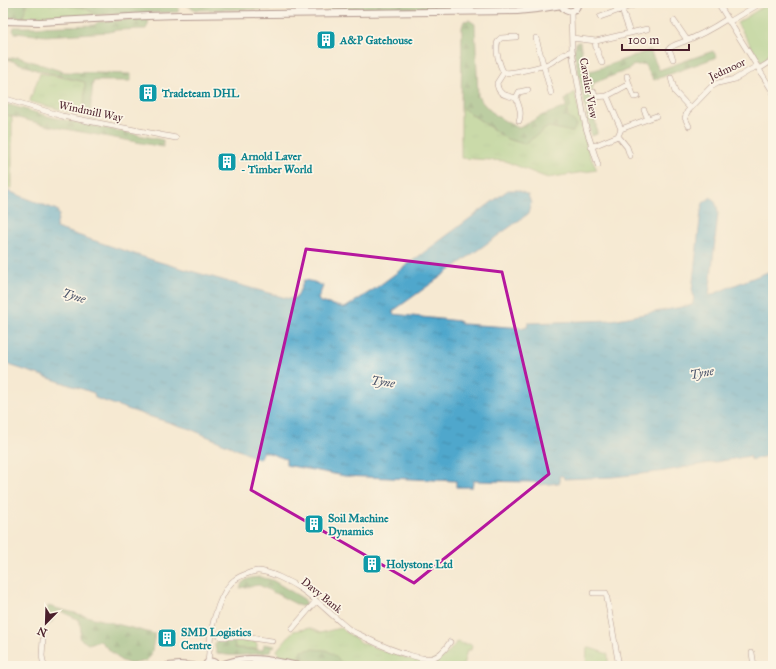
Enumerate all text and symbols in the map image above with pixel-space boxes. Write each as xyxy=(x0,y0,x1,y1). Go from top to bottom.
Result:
scale bar xyxy=(622,26,689,52)
building icon: A&P Gatehouse xyxy=(315,29,337,51)
text: 100 m xyxy=(628,33,659,47)
place label: A&P Gatehouse xyxy=(339,34,413,47)
street label: Jedmoor xyxy=(706,55,749,85)
street label: Cavalier View xyxy=(577,57,600,120)
building icon: Tradeteam DHL xyxy=(137,82,159,104)
place label: Tradeteam DHL xyxy=(161,87,240,100)
street label: Windmill Way xyxy=(58,98,125,125)
place label: Arnold Laver - Timber World xyxy=(240,150,313,176)
building icon: Arnold Laver - Timber World xyxy=(216,151,238,173)
water label: Tyne xyxy=(61,286,88,306)
water label: Tyne xyxy=(689,364,716,382)
water label: Tyne xyxy=(370,373,396,391)
place label: Soil Machine Dynamics xyxy=(328,512,389,539)
building icon: Soil Machine Dynamics xyxy=(303,513,325,535)
building icon: Holystone Ltd xyxy=(361,553,383,575)
place label: Holystone Ltd xyxy=(386,558,453,572)
street label: Davy Bank xyxy=(299,575,346,616)
north arrow xyxy=(26,603,66,643)
text: N xyxy=(35,624,49,640)
place label: SMD Logistics Centre xyxy=(181,626,251,652)
building icon: SMD Logistics Centre xyxy=(156,627,178,649)

